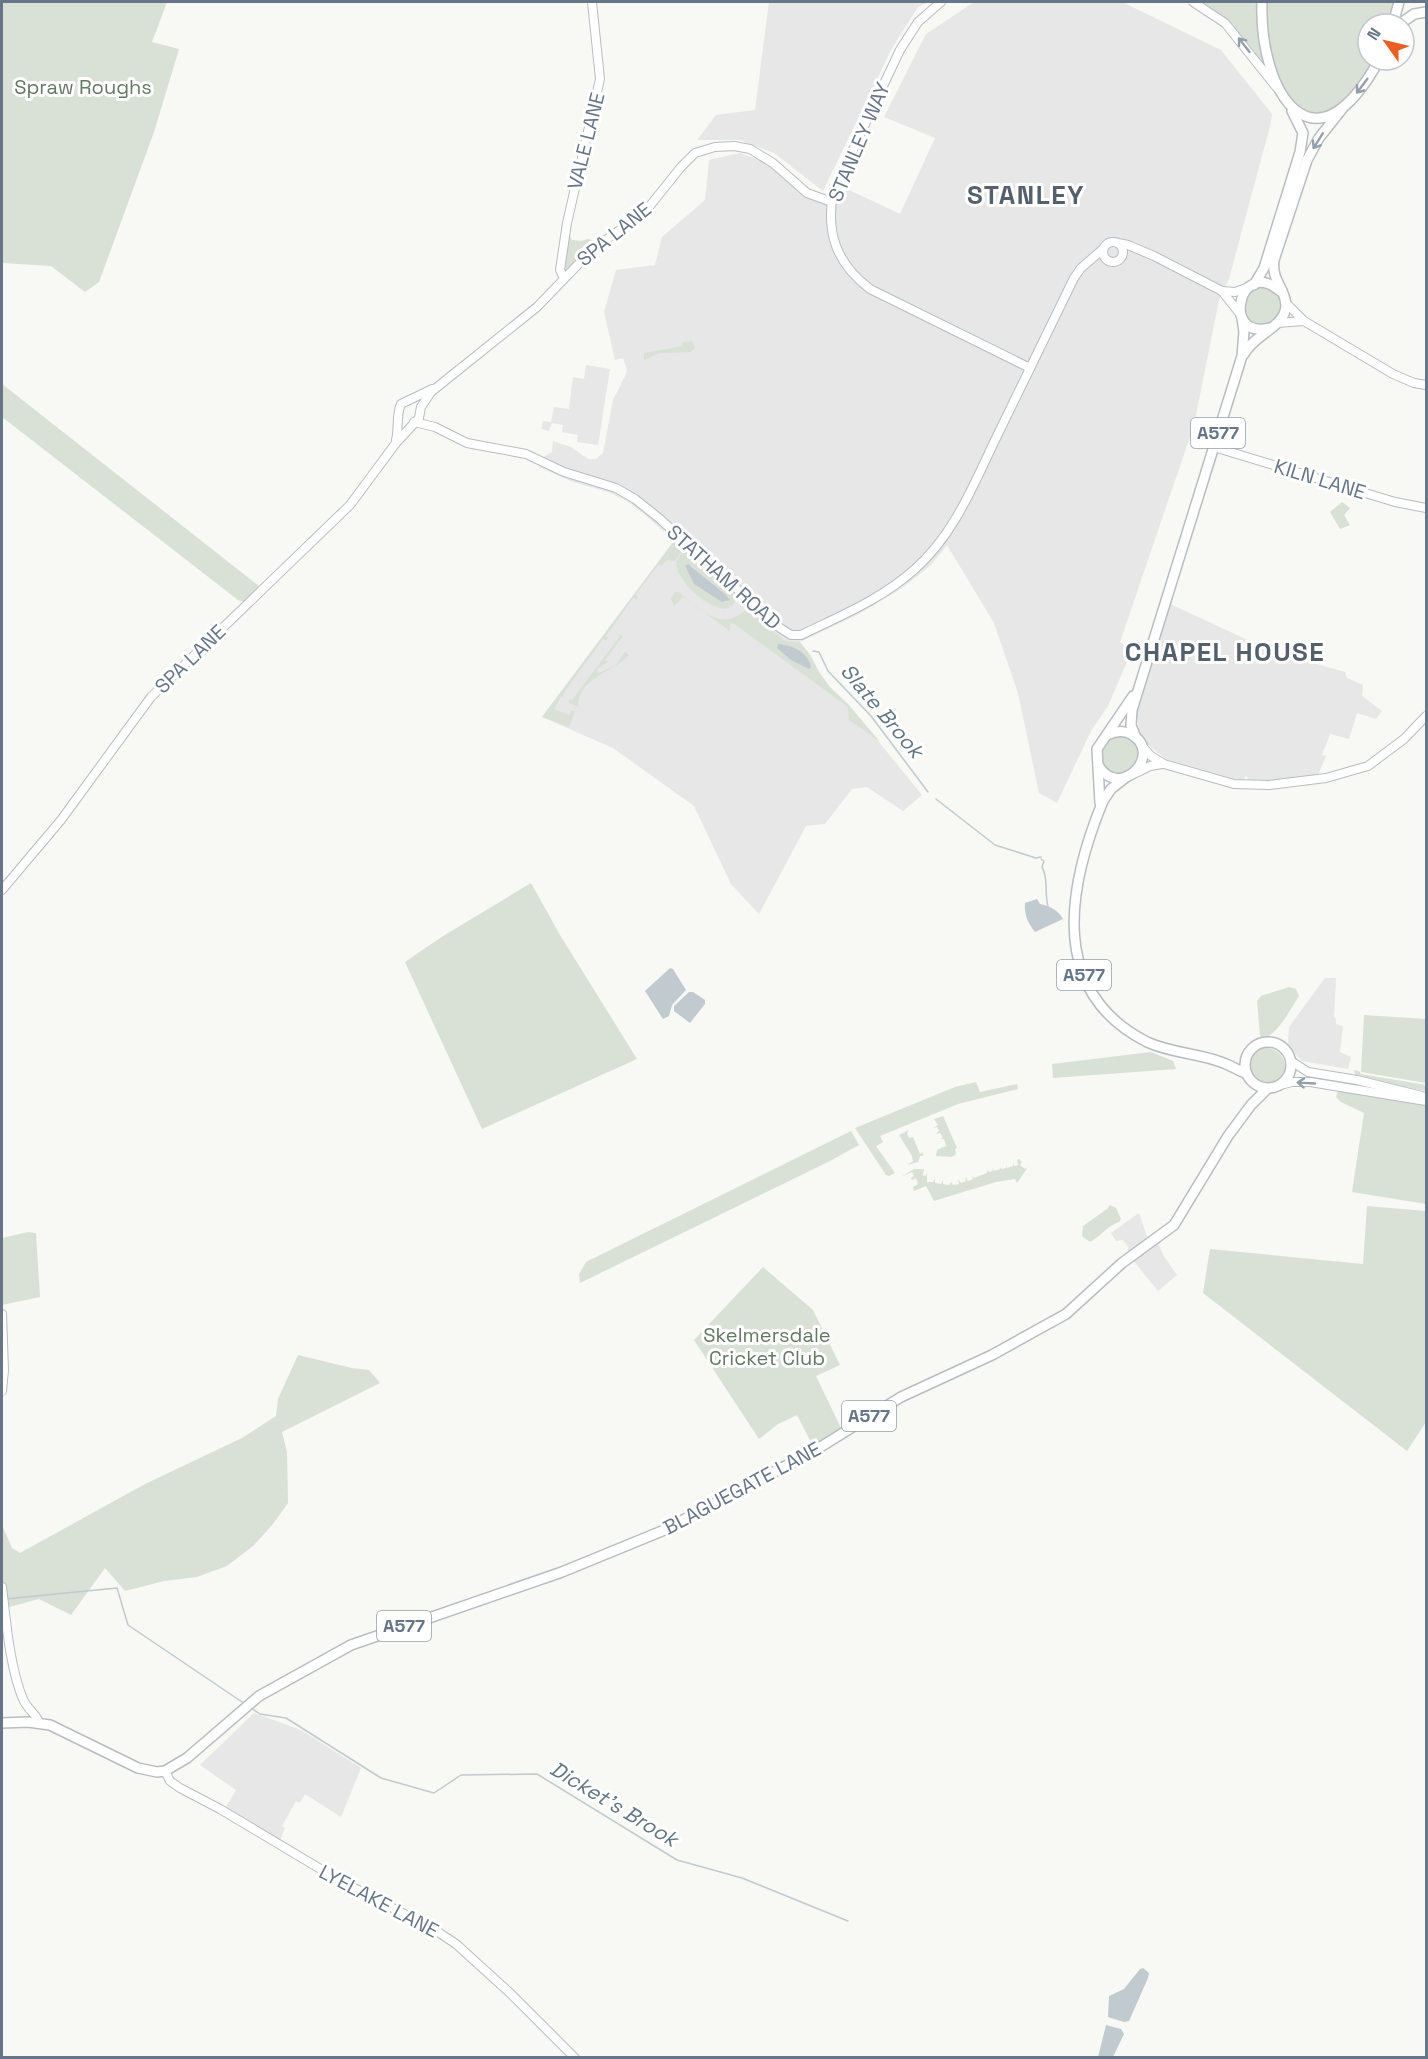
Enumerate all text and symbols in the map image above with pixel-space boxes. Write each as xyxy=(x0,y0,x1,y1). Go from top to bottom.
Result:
north arrow xyxy=(1356,12,1416,72)
text: N xyxy=(1362,24,1386,44)
one-way arrow xyxy=(1237,37,1250,53)
park label: Spraw Roughs xyxy=(14,74,152,100)
one-way arrow xyxy=(1356,77,1368,93)
street label: STANLEY WAY xyxy=(822,78,896,206)
street label: VALE LANE xyxy=(561,90,611,192)
one-way arrow xyxy=(1312,132,1324,148)
district label: STANLEY xyxy=(967,178,1085,212)
street label: SPA LANE xyxy=(571,196,657,272)
road number: A577 xyxy=(1191,418,1245,448)
street label: KILN LANE xyxy=(1271,453,1369,505)
street label: STATHAM ROAD xyxy=(662,519,786,635)
street label: SPA LANE xyxy=(149,619,231,699)
district label: CHAPEL HOUSE xyxy=(1125,635,1325,669)
water label: Slate Brook xyxy=(835,658,931,766)
road number: A577 xyxy=(1057,960,1111,990)
one-way arrow xyxy=(1296,1077,1316,1088)
park label: Skelmersdale Cricket Club xyxy=(703,1322,831,1371)
road number: A577 xyxy=(842,1401,896,1431)
street label: BLAGUEGATE LANE xyxy=(659,1435,825,1541)
road number: A577 xyxy=(377,1611,431,1641)
water label: Dicket's Brook xyxy=(545,1755,685,1854)
street label: LYELAKE LANE xyxy=(315,1859,443,1943)

